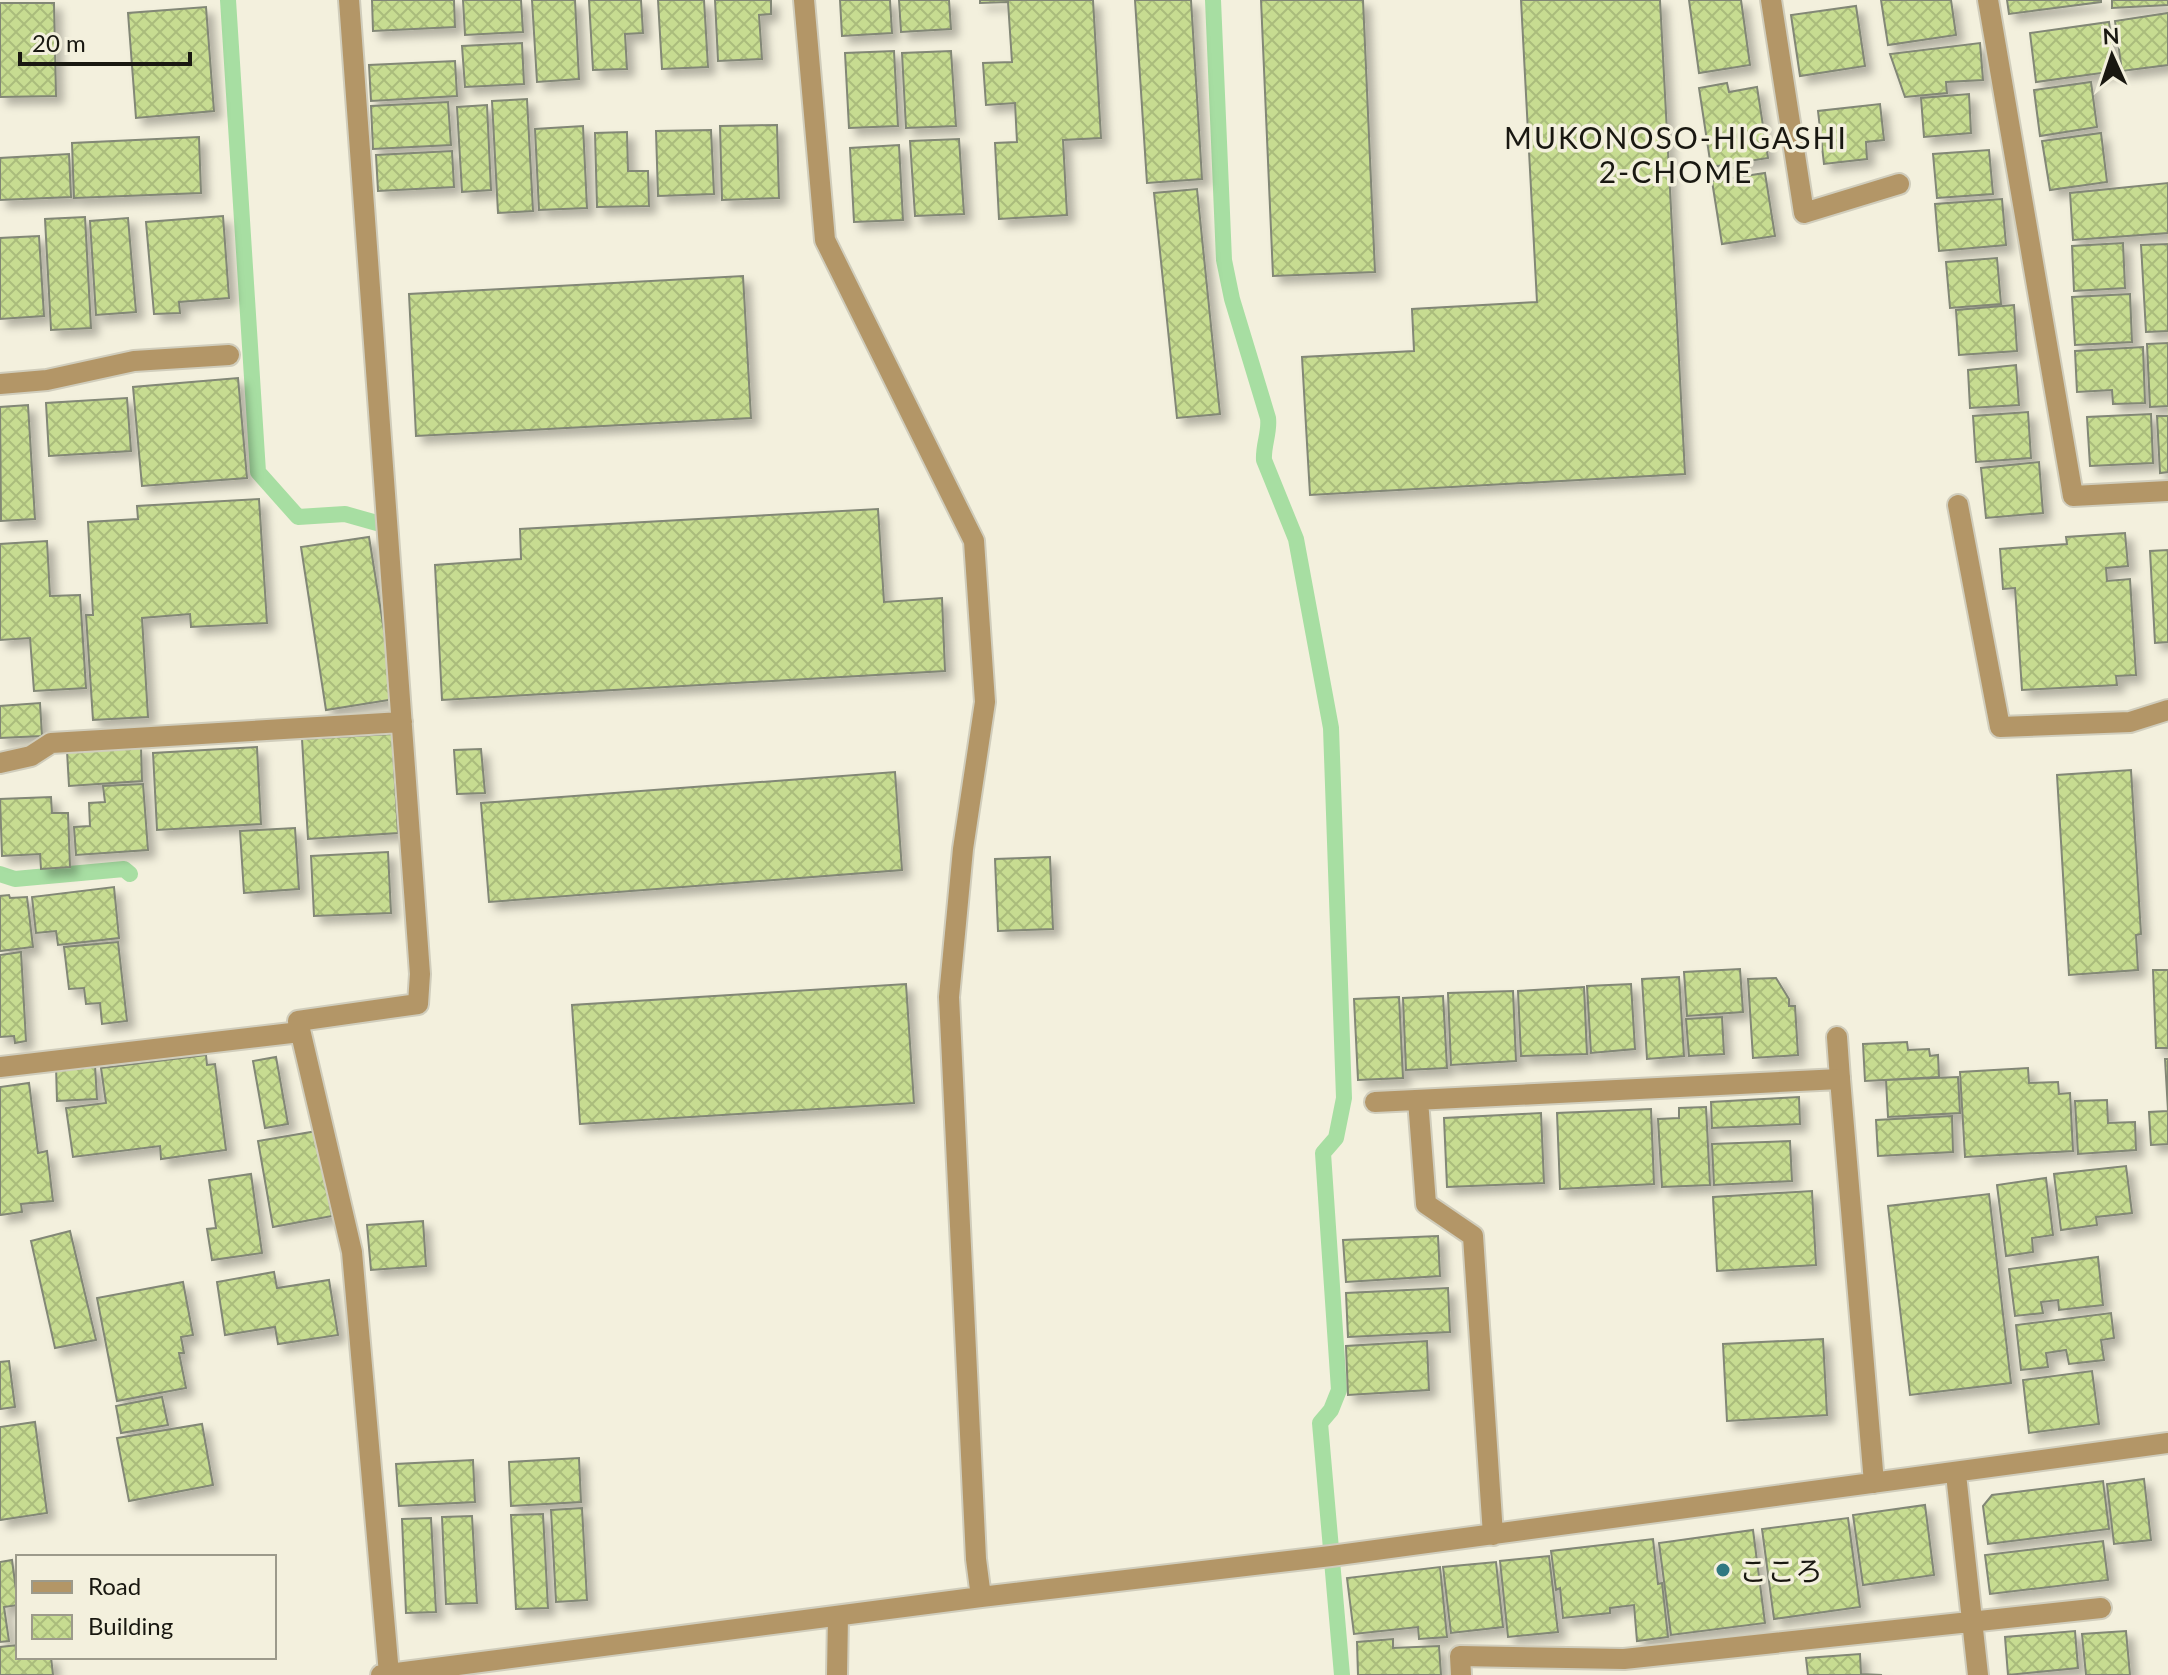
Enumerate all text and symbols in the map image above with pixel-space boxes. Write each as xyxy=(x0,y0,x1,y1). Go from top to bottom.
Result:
scale bar xyxy=(20,16,190,66)
north arrow xyxy=(2072,16,2152,96)
text: N xyxy=(2102,22,2120,49)
text: 20 m xyxy=(32,28,86,57)
district label: MUKONOSO-HIGASHI 2-CHOME xyxy=(1504,119,1848,189)
place label: こころ xyxy=(1739,1553,1823,1587)
legend xyxy=(16,1555,276,1659)
marker: こころ xyxy=(1714,1561,1732,1579)
text: Road xyxy=(88,1571,141,1600)
text: Building xyxy=(88,1611,173,1640)

